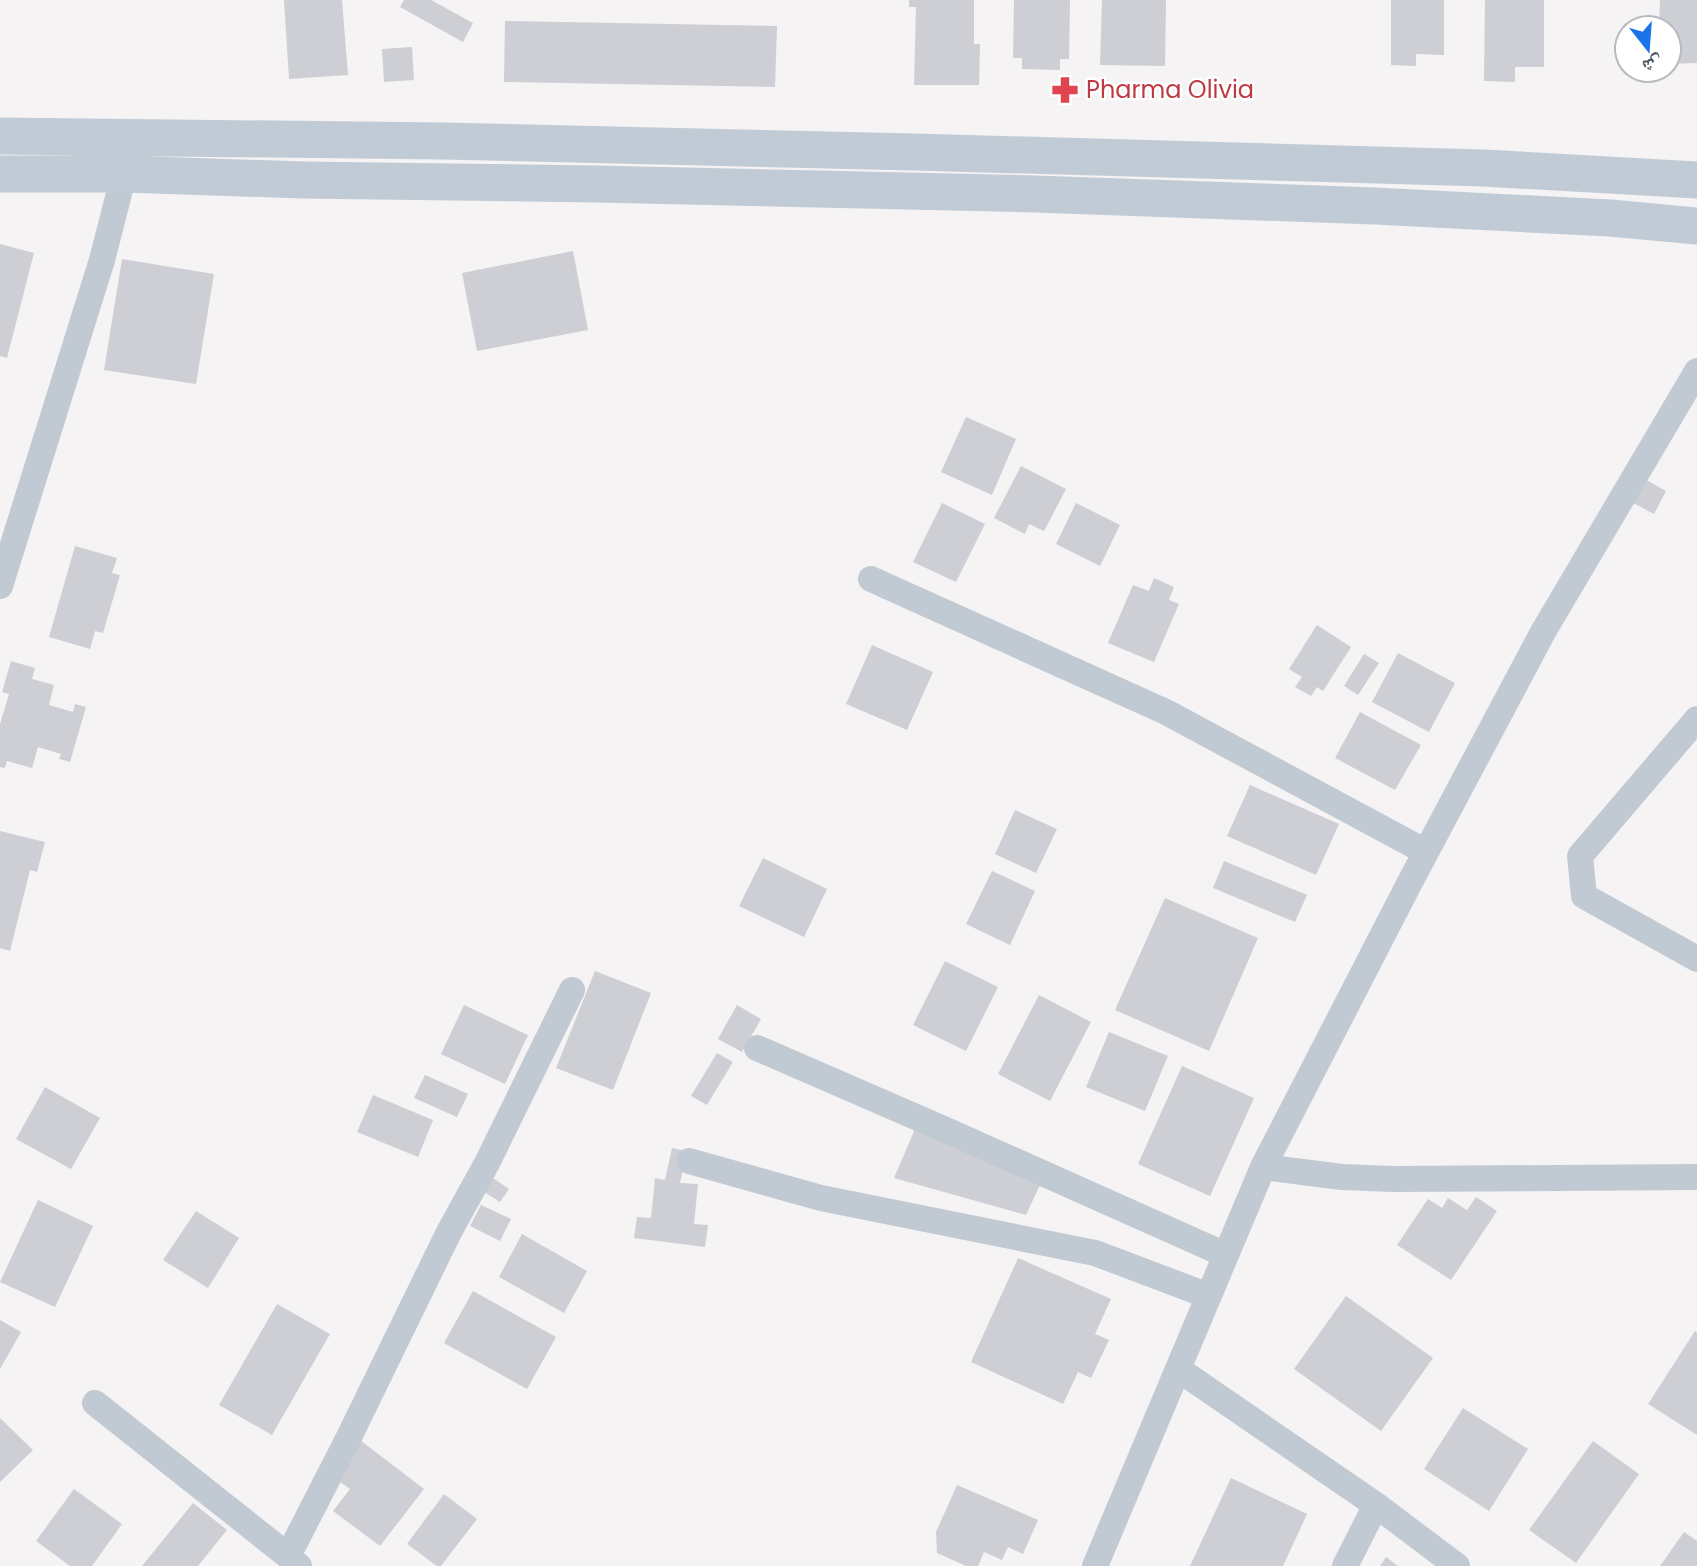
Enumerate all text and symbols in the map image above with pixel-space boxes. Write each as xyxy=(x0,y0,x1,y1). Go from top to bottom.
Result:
north arrow xyxy=(1613,14,1683,84)
text: ش xyxy=(1639,49,1666,81)
place label: Pharma Olivia xyxy=(1086,73,1254,106)
pharmacy icon: Pharma Olivia xyxy=(1050,75,1080,105)

